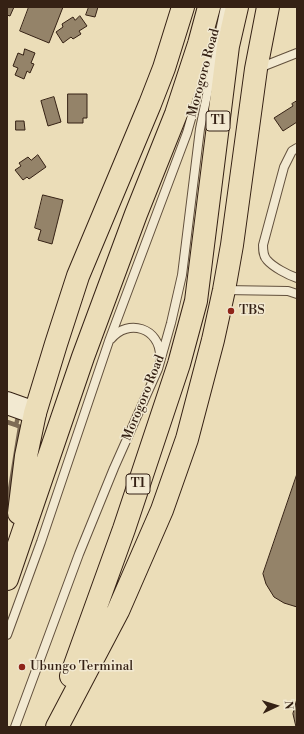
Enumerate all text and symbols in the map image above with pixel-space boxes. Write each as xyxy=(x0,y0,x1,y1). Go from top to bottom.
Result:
street label: Morogoro Road xyxy=(185,27,223,119)
road number: T1 xyxy=(206,111,230,131)
place label: TBS xyxy=(239,303,265,319)
marker: TBS xyxy=(226,306,236,316)
street label: Morogoro Road xyxy=(120,353,168,443)
road number: T1 xyxy=(126,474,150,494)
place label: Ubungo Terminal xyxy=(30,659,133,675)
marker: Ubungo Terminal xyxy=(17,662,27,672)
north arrow xyxy=(256,686,296,726)
text: N xyxy=(281,700,295,710)

